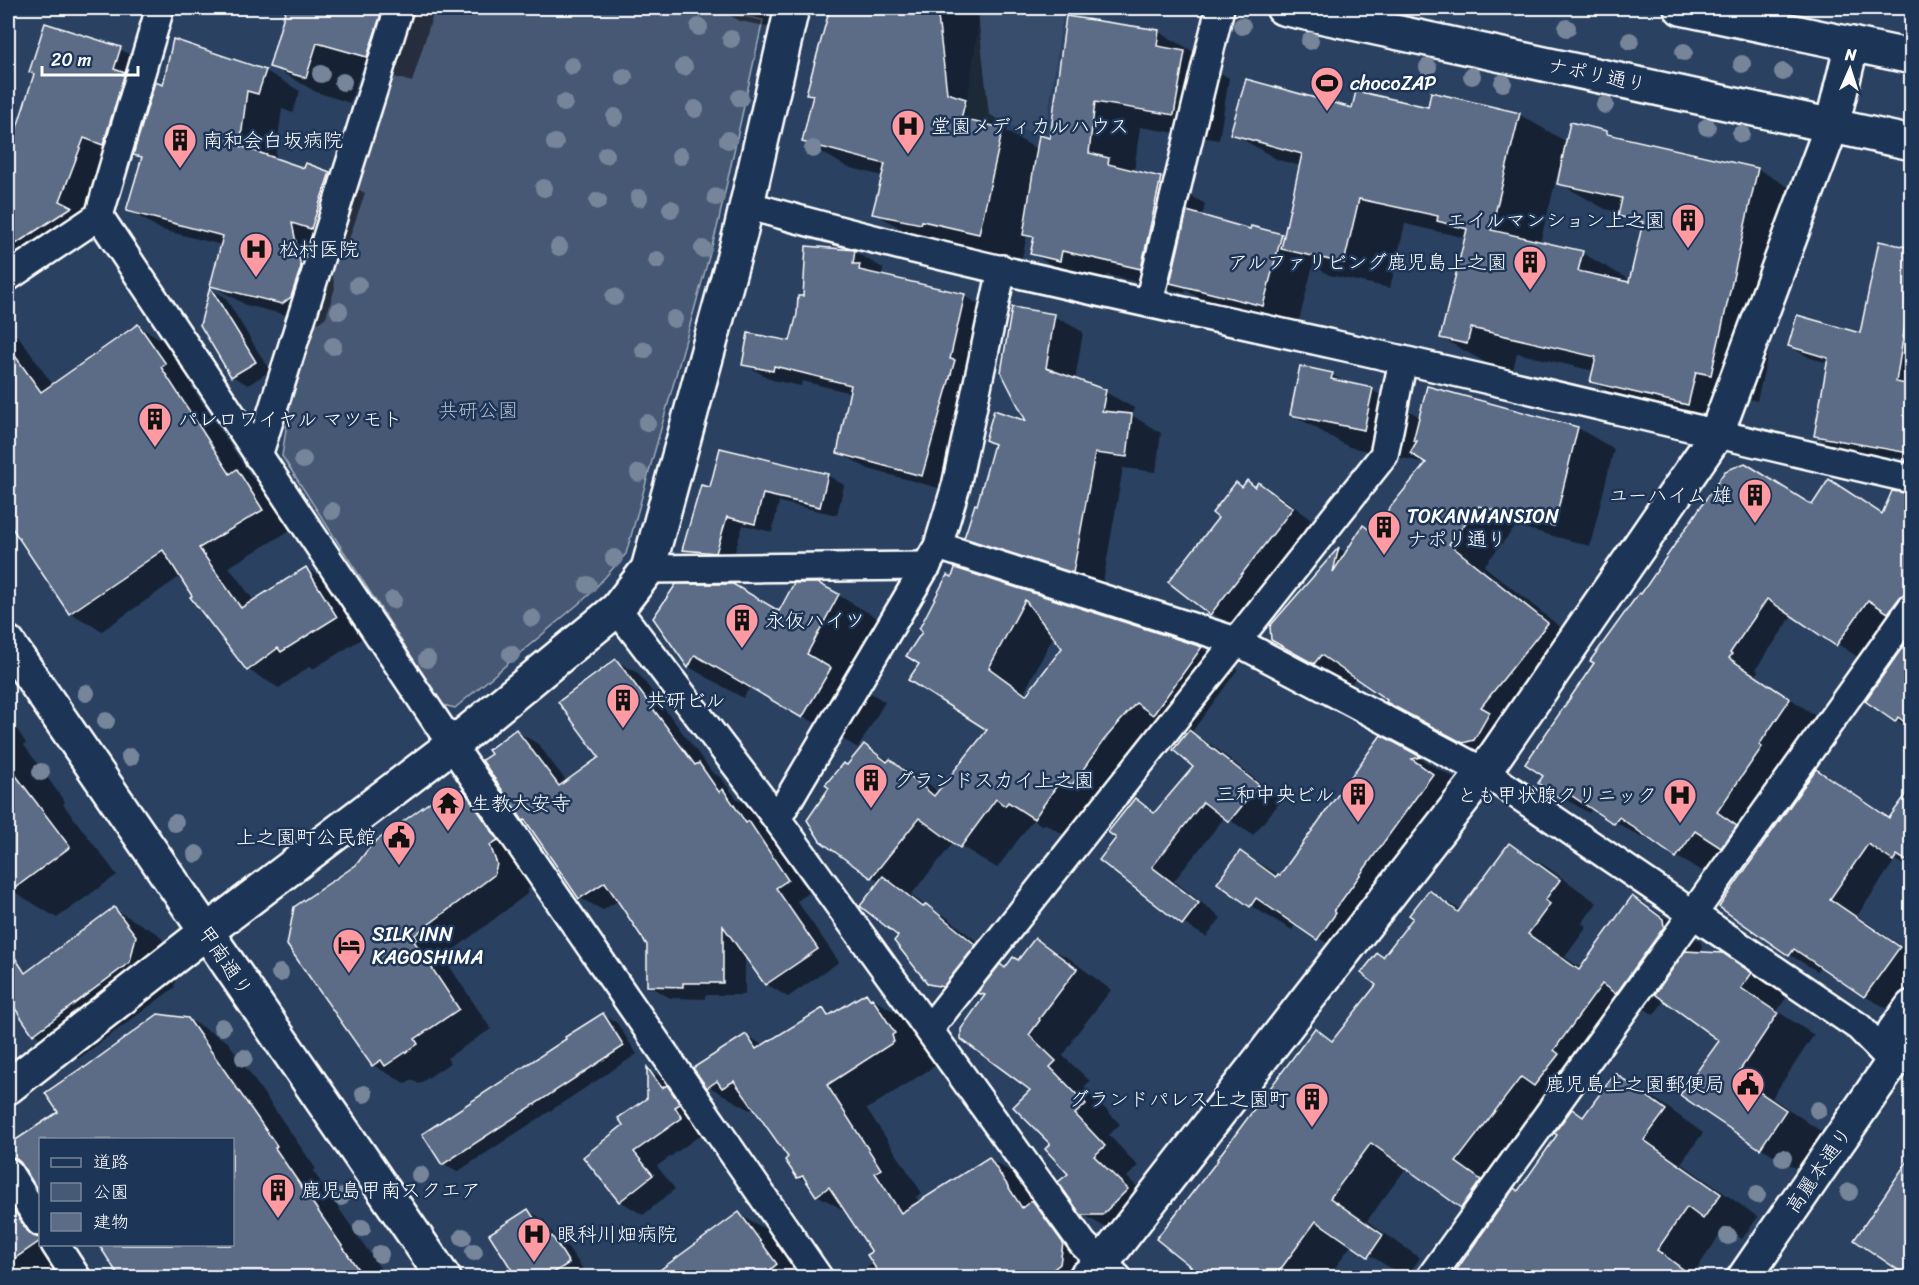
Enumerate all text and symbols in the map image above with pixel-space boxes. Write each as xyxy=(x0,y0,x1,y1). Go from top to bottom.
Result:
scale bar xyxy=(42,39,138,77)
north arrow xyxy=(1820,39,1880,99)
text: N xyxy=(1843,40,1858,69)
text: 20 m xyxy=(51,44,91,76)
street label: ナポリ通り xyxy=(1544,47,1650,103)
sports icon: chocoZAP xyxy=(1309,65,1345,112)
place label: chocoZAP xyxy=(1350,66,1437,101)
hospital icon: 堂園メディカルハウス xyxy=(890,108,926,155)
place label: 堂園メディカルハウス xyxy=(931,109,1129,144)
building icon: 南和会白坂病院 xyxy=(162,122,198,169)
place label: 南和会白坂病院 xyxy=(203,123,343,158)
building icon: エイルマンション上之園 xyxy=(1670,202,1706,249)
place label: エイルマンション上之園 xyxy=(1447,203,1665,238)
hospital icon: 松村医院 xyxy=(238,231,274,278)
place label: 松村医院 xyxy=(279,232,359,267)
building icon: アルファリビング鹿児島上之園 xyxy=(1512,244,1548,291)
place label: アルファリビング鹿児島上之園 xyxy=(1228,245,1507,280)
park label: 共研公園 xyxy=(438,393,518,428)
building icon: パレロワイヤル マツモト xyxy=(137,401,173,448)
place label: パレロワイヤル マツモト xyxy=(178,402,403,437)
building icon: ユーハイム 雄 xyxy=(1737,477,1773,524)
place label: ユーハイム 雄 xyxy=(1608,478,1732,513)
place label: TOKANMANSION ナポリ通り xyxy=(1407,499,1559,557)
building icon: TOKANMANSION ナポリ通り xyxy=(1366,509,1402,556)
building icon: 永仮ハイツ xyxy=(724,602,760,649)
place label: 永仮ハイツ xyxy=(765,603,865,638)
building icon: 共研ビル xyxy=(605,682,641,729)
place label: 共研ビル xyxy=(646,683,726,718)
building icon: グランドスカイ上之園 xyxy=(853,762,889,809)
place label: グランドスカイ上之園 xyxy=(894,763,1094,798)
building icon: 三和中央ビル xyxy=(1340,776,1376,823)
place label: 三和中央ビル xyxy=(1215,777,1335,812)
hospital icon: とも甲状腺クリニック xyxy=(1662,777,1698,824)
place label: とも甲状腺クリニック xyxy=(1457,778,1657,813)
temple icon: 生教大安寺 xyxy=(430,785,466,832)
place label: 生教大安寺 xyxy=(471,786,571,821)
public building icon: 上之園町公民館 xyxy=(381,819,417,866)
place label: 上之園町公民館 xyxy=(236,820,376,855)
place label: SILK INN KAGOSHIMA xyxy=(372,917,484,975)
street label: 甲南通り xyxy=(188,918,262,1004)
hotel icon: SILK INN KAGOSHIMA xyxy=(331,927,367,974)
public building icon: 鹿児島上之園郵便局 xyxy=(1730,1066,1766,1113)
place label: 鹿児島上之園郵便局 xyxy=(1545,1067,1725,1102)
building icon: グランドパレス上之園町 xyxy=(1294,1081,1330,1128)
place label: グランドパレス上之園町 xyxy=(1069,1082,1289,1117)
street label: 高麗本通り xyxy=(1776,1119,1862,1221)
legend xyxy=(39,1138,234,1246)
text: 道路 xyxy=(93,1146,129,1178)
building icon: 鹿児島甲南スクエア xyxy=(260,1172,296,1219)
place label: 鹿児島甲南スクエア xyxy=(301,1173,481,1208)
text: 公園 xyxy=(93,1176,129,1208)
text: 建物 xyxy=(93,1206,129,1238)
hospital icon: 眼科川畑病院 xyxy=(516,1216,552,1263)
place label: 眼科川畑病院 xyxy=(557,1217,677,1252)

